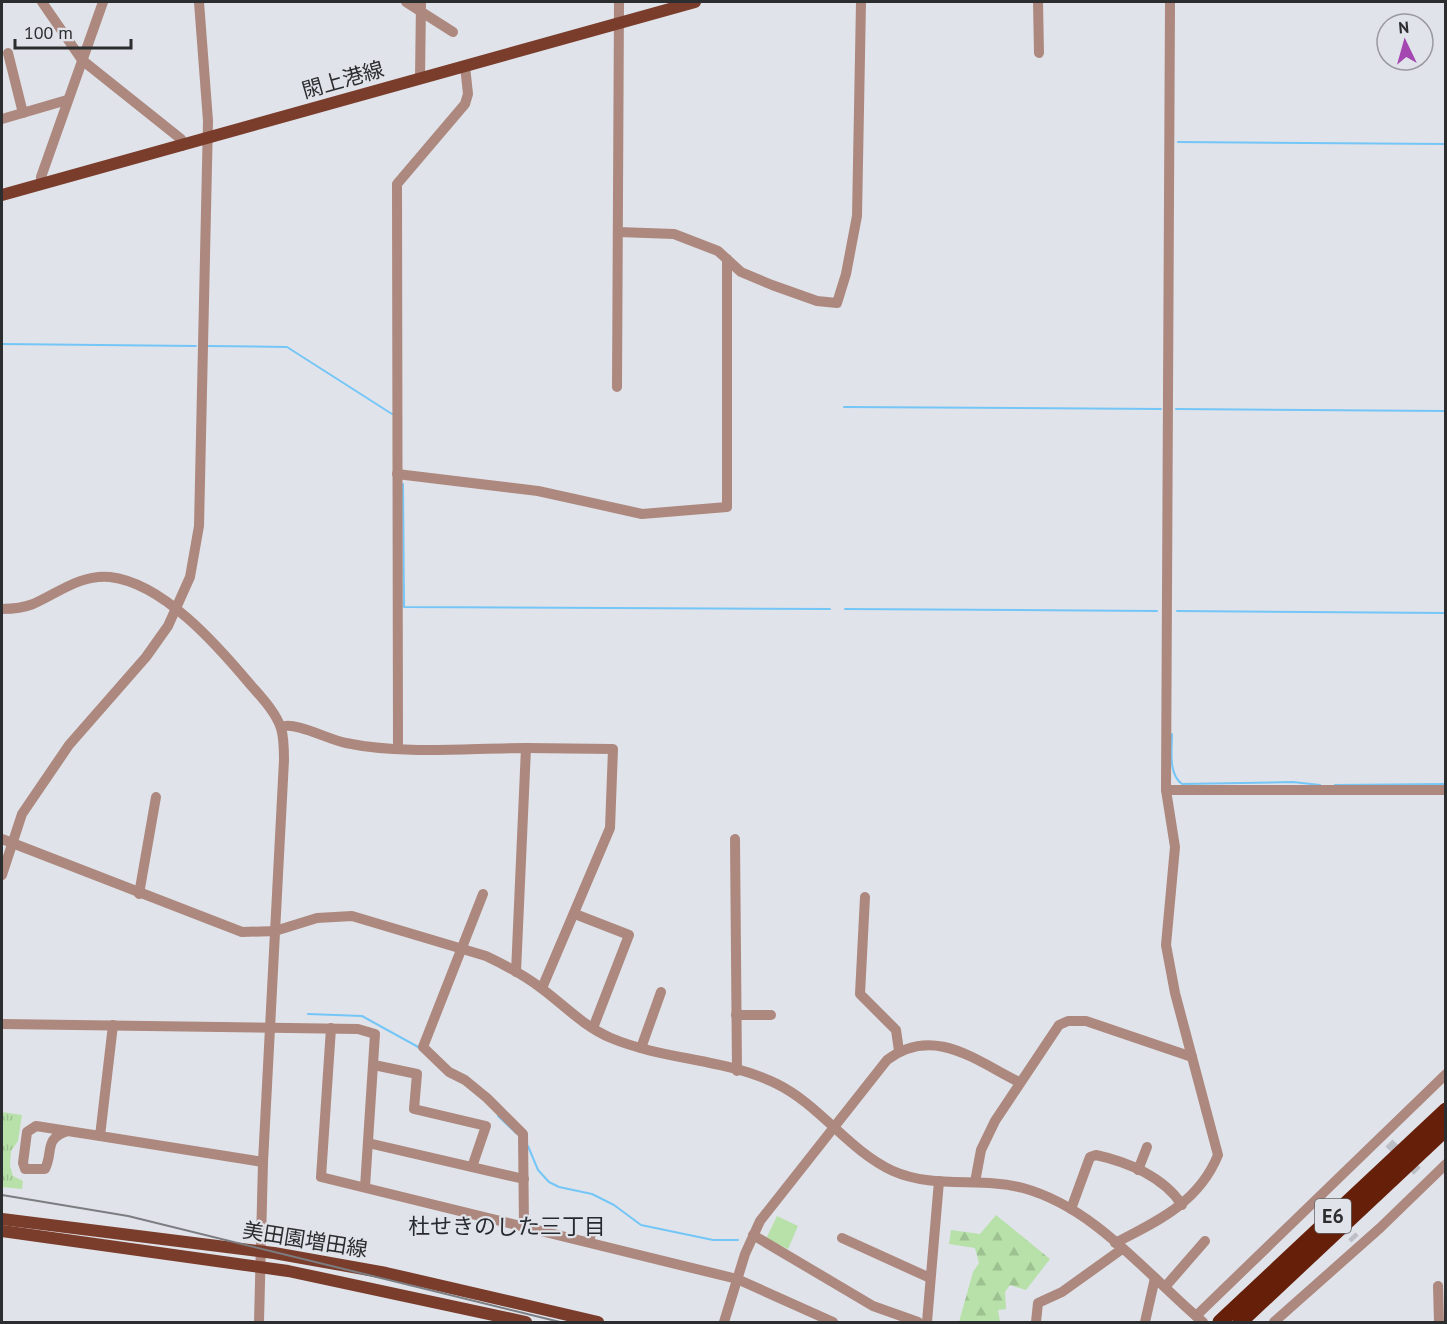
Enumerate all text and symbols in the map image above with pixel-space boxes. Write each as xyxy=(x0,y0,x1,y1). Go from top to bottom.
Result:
scale bar xyxy=(15,12,130,50)
north arrow xyxy=(1375,12,1435,72)
text: N xyxy=(1398,17,1410,37)
text: 100 m xyxy=(24,21,73,44)
street label: 閖上港線 xyxy=(299,55,387,104)
road number: E6 xyxy=(1315,1199,1351,1233)
district label: 杜せきのした三丁目 xyxy=(408,1212,606,1240)
street label: 美田園増田線 xyxy=(241,1216,369,1263)

